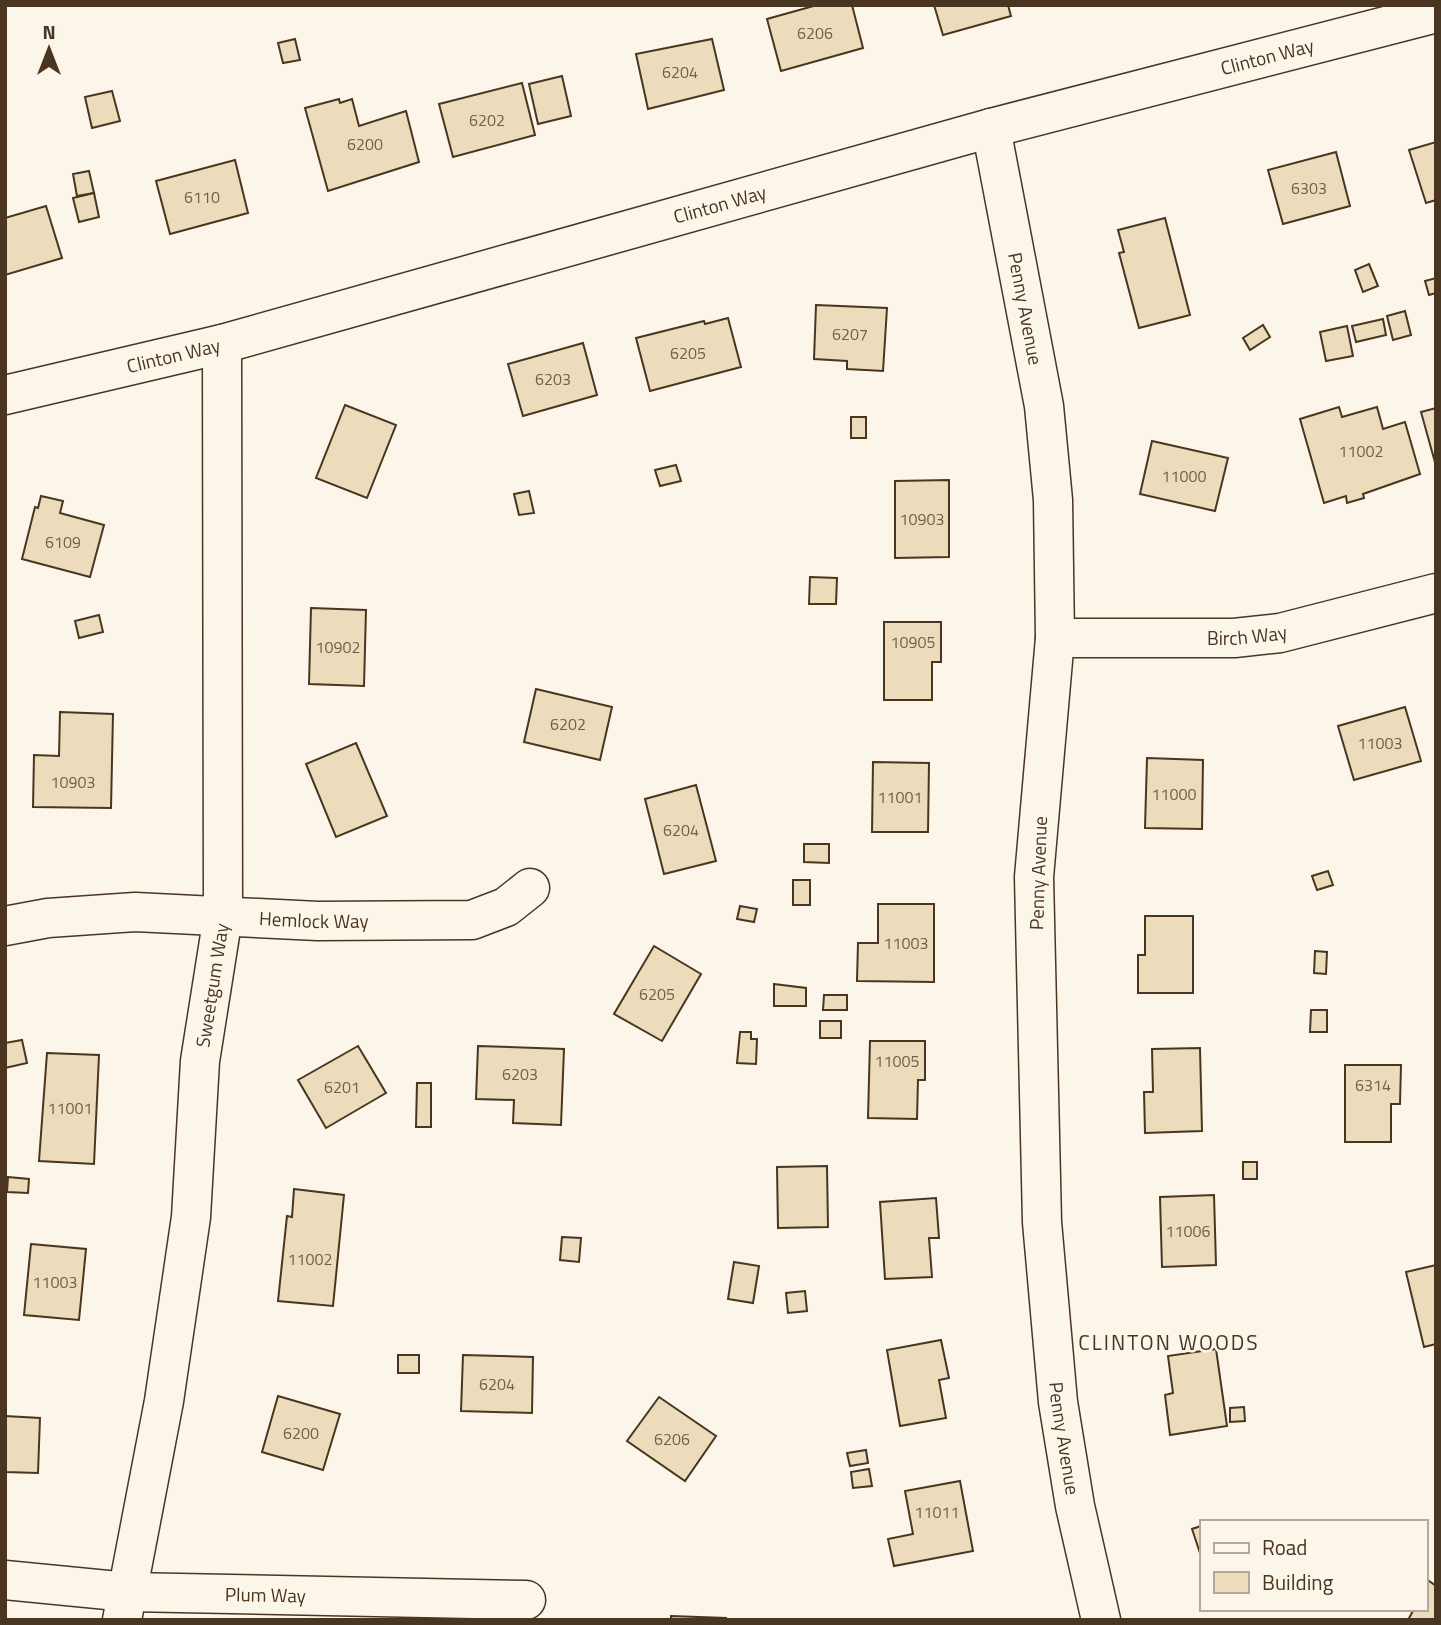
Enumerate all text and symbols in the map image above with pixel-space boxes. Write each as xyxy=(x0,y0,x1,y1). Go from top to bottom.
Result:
north arrow xyxy=(14,14,84,84)
text: N xyxy=(42,17,56,46)
house number: 6206 xyxy=(797,21,833,45)
street label: Clinton Way xyxy=(1217,30,1317,82)
house number: 6204 xyxy=(662,60,698,84)
house number: 6202 xyxy=(469,108,505,132)
house number: 6200 xyxy=(347,132,383,156)
house number: 6303 xyxy=(1291,176,1327,200)
street label: Clinton Way xyxy=(670,177,770,231)
house number: 6110 xyxy=(184,185,220,209)
street label: Penny Avenue xyxy=(1001,250,1051,367)
house number: 6207 xyxy=(832,322,868,346)
street label: Clinton Way xyxy=(124,330,223,380)
house number: 6205 xyxy=(670,341,706,365)
house number: 6203 xyxy=(535,367,571,391)
house number: 11002 xyxy=(1339,439,1383,463)
house number: 11000 xyxy=(1162,464,1206,488)
house number: 10903 xyxy=(900,507,944,531)
house number: 6109 xyxy=(45,530,81,554)
street label: Birch Way xyxy=(1207,617,1290,652)
house number: 10905 xyxy=(891,630,935,654)
house number: 10902 xyxy=(316,635,360,659)
house number: 6202 xyxy=(550,712,586,736)
house number: 11003 xyxy=(1358,731,1402,755)
house number: 10903 xyxy=(51,770,95,794)
house number: 11000 xyxy=(1152,782,1196,806)
house number: 11001 xyxy=(878,785,922,809)
street label: Penny Avenue xyxy=(1021,816,1054,930)
house number: 6204 xyxy=(663,818,699,842)
street label: Hemlock Way xyxy=(258,903,369,935)
street label: Sweetgum Way xyxy=(187,921,236,1049)
house number: 11003 xyxy=(884,931,928,955)
house number: 6205 xyxy=(639,982,675,1006)
house number: 11005 xyxy=(875,1049,919,1073)
house number: 6203 xyxy=(502,1062,538,1086)
house number: 6314 xyxy=(1355,1073,1391,1097)
house number: 6201 xyxy=(324,1075,360,1099)
house number: 11001 xyxy=(48,1096,92,1120)
house number: 11006 xyxy=(1166,1219,1210,1243)
house number: 11002 xyxy=(288,1247,332,1271)
house number: 11003 xyxy=(33,1270,77,1294)
district label: CLINTON WOODS xyxy=(1078,1326,1260,1358)
house number: 6204 xyxy=(479,1372,515,1396)
street label: Penny Avenue xyxy=(1042,1381,1088,1497)
house number: 6200 xyxy=(283,1421,319,1445)
house number: 6206 xyxy=(654,1427,690,1451)
house number: 11011 xyxy=(915,1500,959,1524)
legend xyxy=(1200,1520,1427,1611)
text: Road xyxy=(1262,1531,1307,1563)
text: Building xyxy=(1262,1566,1334,1598)
street label: Plum Way xyxy=(225,1579,306,1610)

